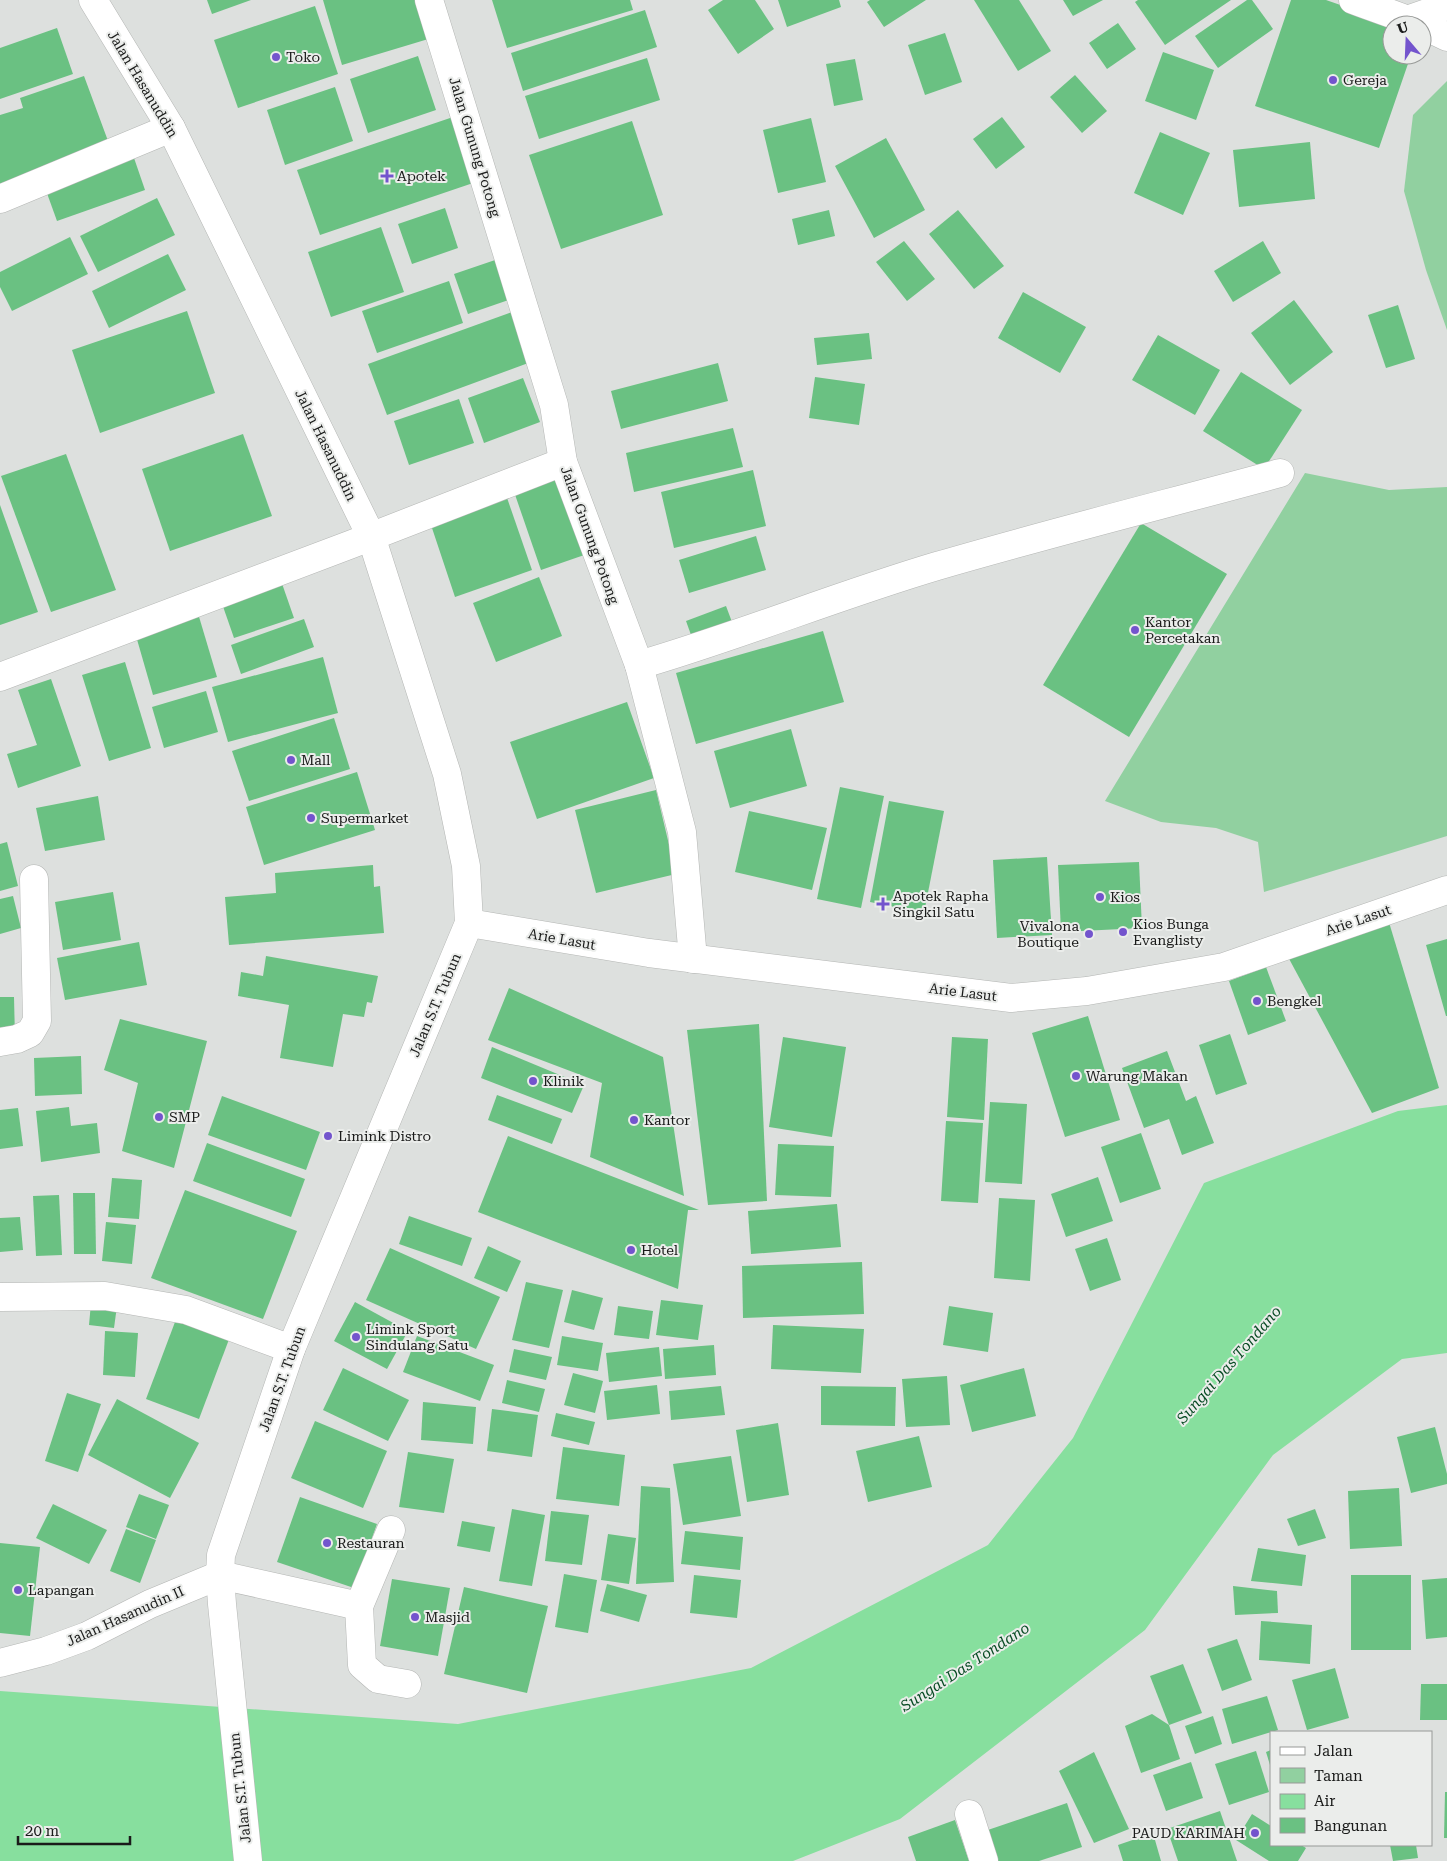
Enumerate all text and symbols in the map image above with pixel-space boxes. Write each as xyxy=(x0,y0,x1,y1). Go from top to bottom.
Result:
north arrow xyxy=(1382,15,1432,65)
text: U xyxy=(1395,18,1411,37)
street label: Jalan Hasanuddin xyxy=(105,28,181,140)
place label: Toko xyxy=(286,49,320,65)
marker: Toko xyxy=(270,51,282,63)
place label: Gereja xyxy=(1343,72,1387,88)
marker: Gereja xyxy=(1327,74,1339,86)
street label: Jalan Gunung Potong xyxy=(446,75,504,219)
place label: Apotek xyxy=(397,168,446,184)
marker: Apotek xyxy=(381,170,393,182)
street label: Jalan Hasanuddin xyxy=(292,387,360,503)
street label: Jalan Gunung Potong xyxy=(558,464,622,606)
place label: Kantor Percetakan xyxy=(1145,614,1220,646)
marker: Kantor Percetakan xyxy=(1129,624,1141,636)
place label: Mall xyxy=(301,752,331,768)
marker: Mall xyxy=(285,754,297,766)
place label: Supermarket xyxy=(321,810,409,826)
marker: Supermarket xyxy=(305,812,317,824)
place label: Apotek Rapha Singkil Satu xyxy=(893,888,989,920)
place label: Kios xyxy=(1110,889,1140,905)
marker: Kios xyxy=(1094,891,1106,903)
marker: Apotek Rapha Singkil Satu xyxy=(877,898,889,910)
street label: Arie Lasut xyxy=(1323,901,1393,939)
place label: Kios Bunga Evanglisty xyxy=(1133,916,1209,948)
place label: Vivalona Boutique xyxy=(1017,918,1079,950)
street label: Arie Lasut xyxy=(527,925,597,953)
marker: Kios Bunga Evanglisty xyxy=(1117,926,1129,938)
marker: Vivalona Boutique xyxy=(1083,928,1095,940)
street label: Jalan S.T. Tubun xyxy=(406,951,464,1059)
street label: Arie Lasut xyxy=(928,980,998,1004)
place label: Bengkel xyxy=(1267,993,1322,1009)
marker: Bengkel xyxy=(1251,995,1263,1007)
place label: Warung Makan xyxy=(1086,1068,1188,1084)
marker: Warung Makan xyxy=(1070,1070,1082,1082)
place label: Klinik xyxy=(543,1073,584,1089)
marker: Klinik xyxy=(527,1075,539,1087)
place label: SMP xyxy=(169,1109,200,1125)
marker: SMP xyxy=(153,1111,165,1123)
place label: Kantor xyxy=(644,1112,690,1128)
marker: Kantor xyxy=(628,1114,640,1126)
place label: Limink Distro xyxy=(338,1128,431,1144)
marker: Limink Distro xyxy=(322,1130,334,1142)
place label: Hotel xyxy=(641,1242,679,1258)
marker: Hotel xyxy=(625,1244,637,1256)
water label: Sungai Das Tondano xyxy=(1172,1302,1285,1428)
place label: Limink Sport Sindulang Satu xyxy=(366,1321,469,1353)
street label: Jalan S.T. Tubun xyxy=(256,1324,308,1434)
marker: Limink Sport Sindulang Satu xyxy=(350,1331,362,1343)
place label: Restauran xyxy=(337,1535,405,1551)
marker: Restauran xyxy=(321,1537,333,1549)
place label: Lapangan xyxy=(28,1582,94,1598)
street label: Jalan Hasanudin II xyxy=(64,1583,186,1649)
marker: Lapangan xyxy=(12,1584,24,1596)
place label: Masjid xyxy=(425,1609,470,1625)
marker: Masjid xyxy=(409,1611,421,1623)
water label: Sungai Das Tondano xyxy=(896,1618,1033,1716)
legend xyxy=(1270,1731,1432,1846)
street label: Jalan S.T. Tubun xyxy=(226,1732,254,1844)
text: Jalan xyxy=(1314,1742,1353,1760)
text: Taman xyxy=(1314,1767,1363,1785)
text: Air xyxy=(1314,1792,1335,1810)
scale bar xyxy=(18,1814,130,1846)
text: Bangunan xyxy=(1314,1817,1387,1835)
text: 20 m xyxy=(25,1822,60,1840)
place label: PAUD KARIMAH xyxy=(1132,1825,1245,1841)
marker: PAUD KARIMAH xyxy=(1249,1827,1261,1839)

